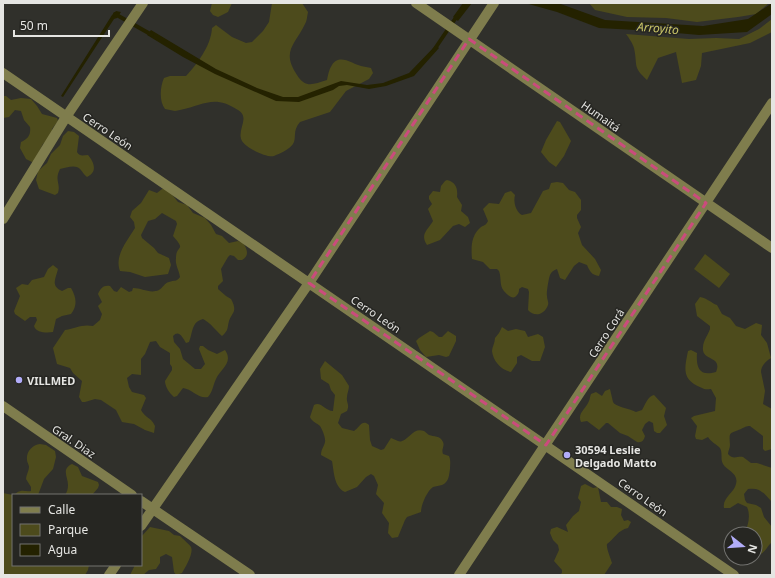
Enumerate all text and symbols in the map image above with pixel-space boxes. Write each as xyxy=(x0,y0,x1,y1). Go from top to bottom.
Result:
scale bar xyxy=(14,12,109,38)
text: 50 m xyxy=(20,17,48,34)
water label: Arroyito xyxy=(635,18,680,38)
street label: Humaitá xyxy=(579,97,623,135)
street label: Cerro León xyxy=(80,109,136,153)
street label: Cerro León xyxy=(348,292,404,336)
street label: Cerro Corá xyxy=(585,306,627,360)
place label: VILLMED xyxy=(27,373,75,388)
marker: VILLMED xyxy=(14,375,24,385)
street label: Gral. Diaz xyxy=(49,421,99,461)
place label: 30594 Leslie Delgado Matto xyxy=(575,442,657,470)
marker: 30594 Leslie Delgado Matto xyxy=(562,450,572,460)
street label: Cerro León xyxy=(615,475,671,519)
legend xyxy=(12,494,142,566)
text: Calle xyxy=(48,501,76,518)
text: Parque xyxy=(48,521,89,538)
north arrow xyxy=(723,526,763,566)
text: Agua xyxy=(48,541,77,558)
text: N xyxy=(745,543,762,556)

